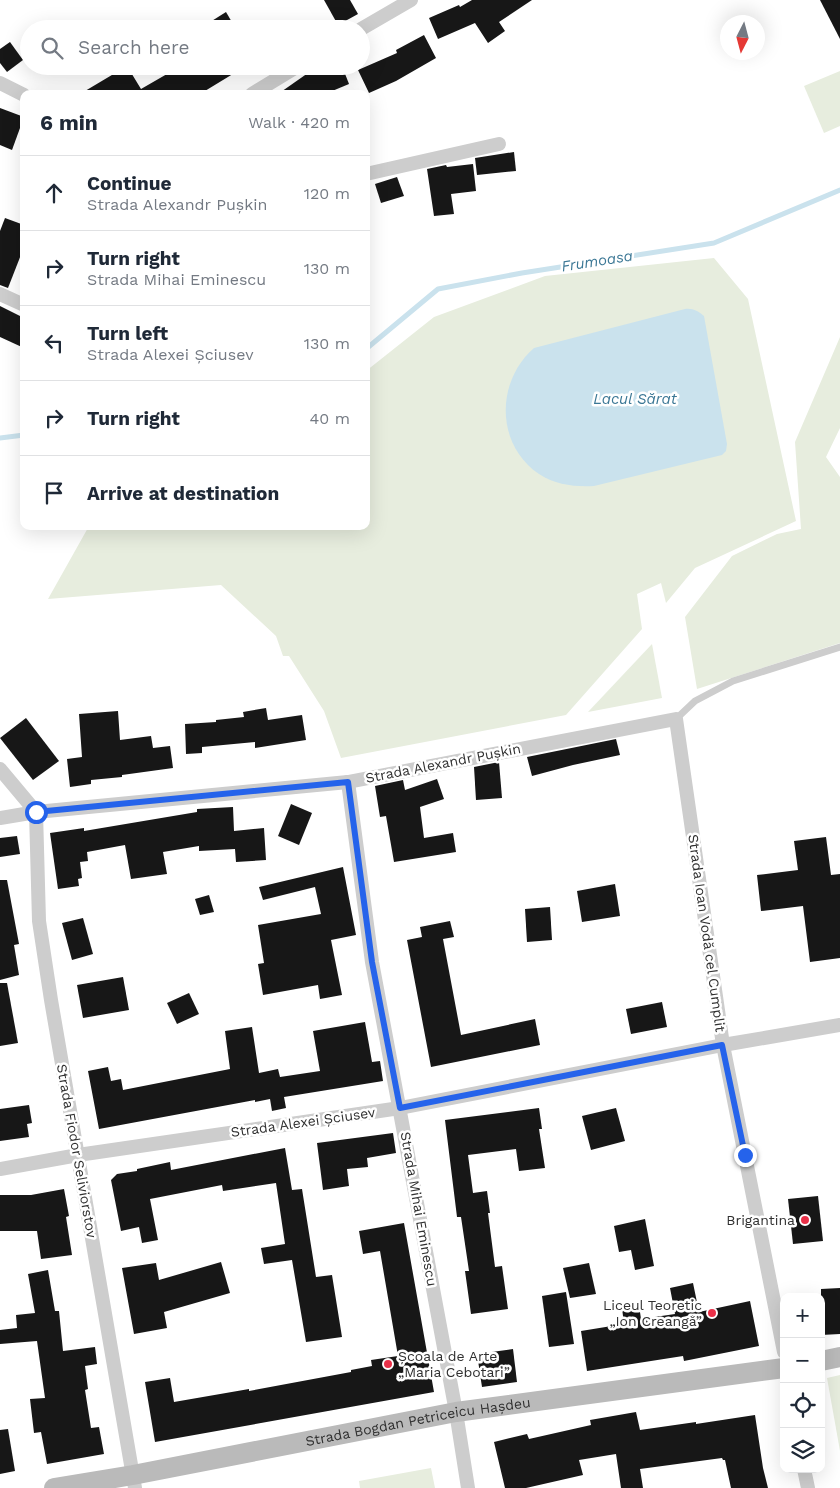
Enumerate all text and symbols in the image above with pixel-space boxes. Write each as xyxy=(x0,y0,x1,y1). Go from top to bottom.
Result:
north arrow xyxy=(720,15,765,60)
search box xyxy=(20,20,370,75)
icon: search xyxy=(38,34,66,62)
text: Search here xyxy=(78,36,189,59)
text: 6 min xyxy=(40,110,98,135)
text: Walk · 420 m xyxy=(248,113,350,132)
text: Continue xyxy=(87,172,171,195)
icon: ahead xyxy=(40,179,68,207)
text: 120 m xyxy=(304,184,350,203)
text: Strada Alexandr Pușkin xyxy=(87,195,268,214)
water label: Frumoasa xyxy=(560,246,634,276)
text: Turn right xyxy=(87,247,180,270)
icon: right xyxy=(40,254,68,282)
text: 130 m xyxy=(304,259,350,278)
text: Strada Mihai Eminescu xyxy=(87,270,266,289)
text: Turn left xyxy=(87,322,168,345)
icon: left xyxy=(40,329,68,357)
text: 130 m xyxy=(304,334,350,353)
text: Strada Alexei Șciusev xyxy=(87,345,254,364)
water label: Lacul Sărat xyxy=(593,390,678,408)
icon: right xyxy=(40,404,68,432)
text: Turn right xyxy=(87,407,180,430)
text: 40 m xyxy=(310,409,350,428)
icon: arrive xyxy=(40,479,68,507)
text: Arrive at destination xyxy=(87,482,279,505)
street label: Strada Alexandr Pușkin xyxy=(364,740,522,787)
route start xyxy=(25,801,48,824)
street label: Strada Ioan Vodă cel Cumplit xyxy=(685,833,729,1033)
street label: Strada Fiodor Seliviorstov xyxy=(54,1063,100,1240)
street label: Strada Alexei Șciusev xyxy=(230,1104,377,1141)
street label: Strada Mihai Eminescu xyxy=(398,1130,440,1288)
route end xyxy=(734,1144,757,1167)
place label: Brigantina xyxy=(726,1212,795,1228)
marker: Brigantina xyxy=(799,1214,811,1226)
map controls xyxy=(780,1293,825,1473)
button: + xyxy=(780,1293,825,1338)
place label: Liceul Teoretic „Ion Creangă” xyxy=(603,1297,702,1329)
marker: Liceul Teoretic „Ion Creangă” xyxy=(706,1307,718,1319)
button: − xyxy=(780,1338,825,1383)
place label: Școala de Arte „Maria Cebotari” xyxy=(398,1348,510,1380)
marker: Școala de Arte „Maria Cebotari” xyxy=(382,1358,394,1370)
button: locate xyxy=(780,1383,825,1428)
street label: Strada Bogdan Petriceicu Hașdeu xyxy=(304,1394,531,1449)
button: layers xyxy=(780,1428,825,1473)

